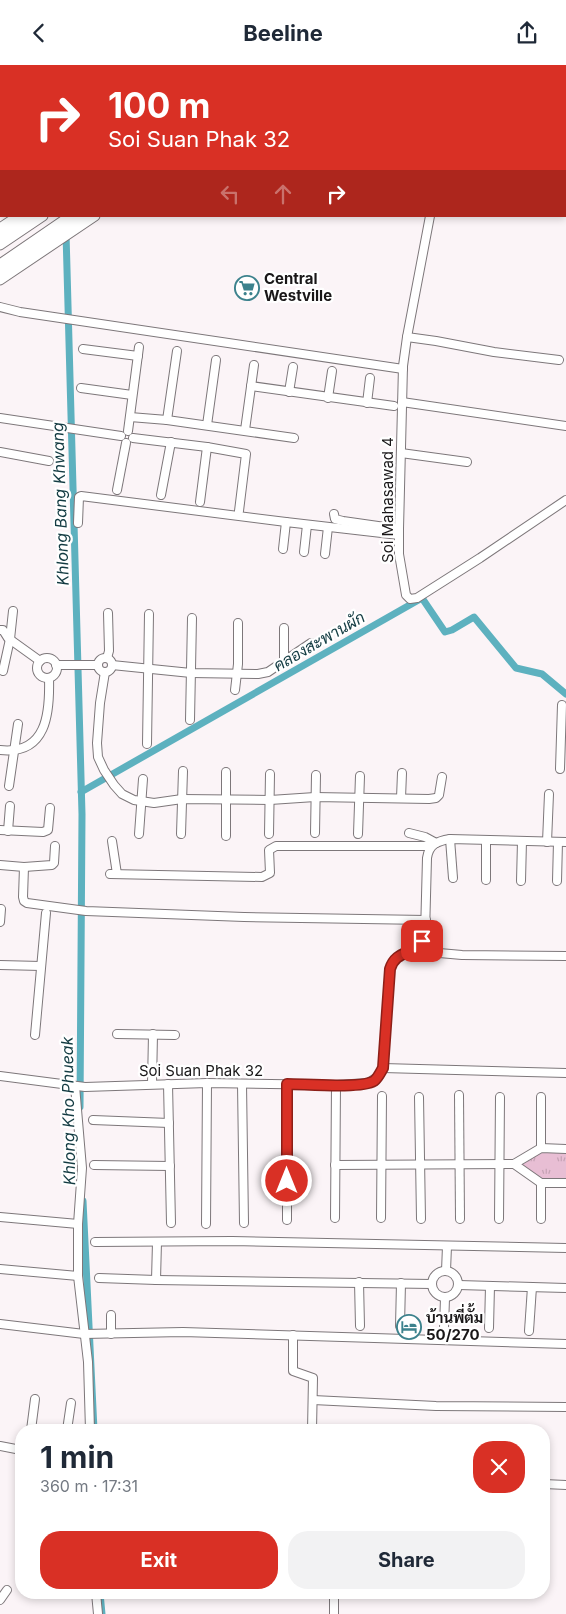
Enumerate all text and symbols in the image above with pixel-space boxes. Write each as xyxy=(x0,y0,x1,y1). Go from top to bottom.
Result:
icon: back xyxy=(25,19,53,47)
icon: share xyxy=(513,19,541,47)
text: Beeline xyxy=(243,20,323,46)
text: 100 m xyxy=(108,84,211,126)
icon: right xyxy=(25,85,90,150)
text: Soi Suan Phak 32 xyxy=(108,126,290,152)
icon: left xyxy=(216,180,244,208)
icon: ahead xyxy=(269,180,297,208)
icon: right xyxy=(322,180,350,208)
place label: Central Westville xyxy=(264,269,332,305)
supermarket icon: Central Westville xyxy=(234,275,260,301)
water label: Khlong Bang Khwang xyxy=(47,422,73,586)
street label: Soi Mahasawad 4 xyxy=(378,437,397,563)
water label: คลองสะพานผัก xyxy=(270,607,368,675)
pin xyxy=(401,920,443,962)
icon: arrive xyxy=(408,927,436,955)
water label: Khlong Kho Phueak xyxy=(57,1036,79,1186)
street label: Soi Suan Phak 32 xyxy=(139,1061,263,1080)
position arrow xyxy=(260,1154,312,1206)
place label: บ้านพี่ตั้ม 50/270 xyxy=(426,1303,483,1344)
hotel icon: บ้านพี่ตั้ม 50/270 xyxy=(396,1314,422,1340)
text: 1 min xyxy=(40,1439,114,1475)
button: close xyxy=(473,1441,525,1493)
text: 360 m · 17:31 xyxy=(40,1476,138,1496)
button: Exit xyxy=(40,1531,278,1589)
button: Share xyxy=(288,1531,525,1589)

